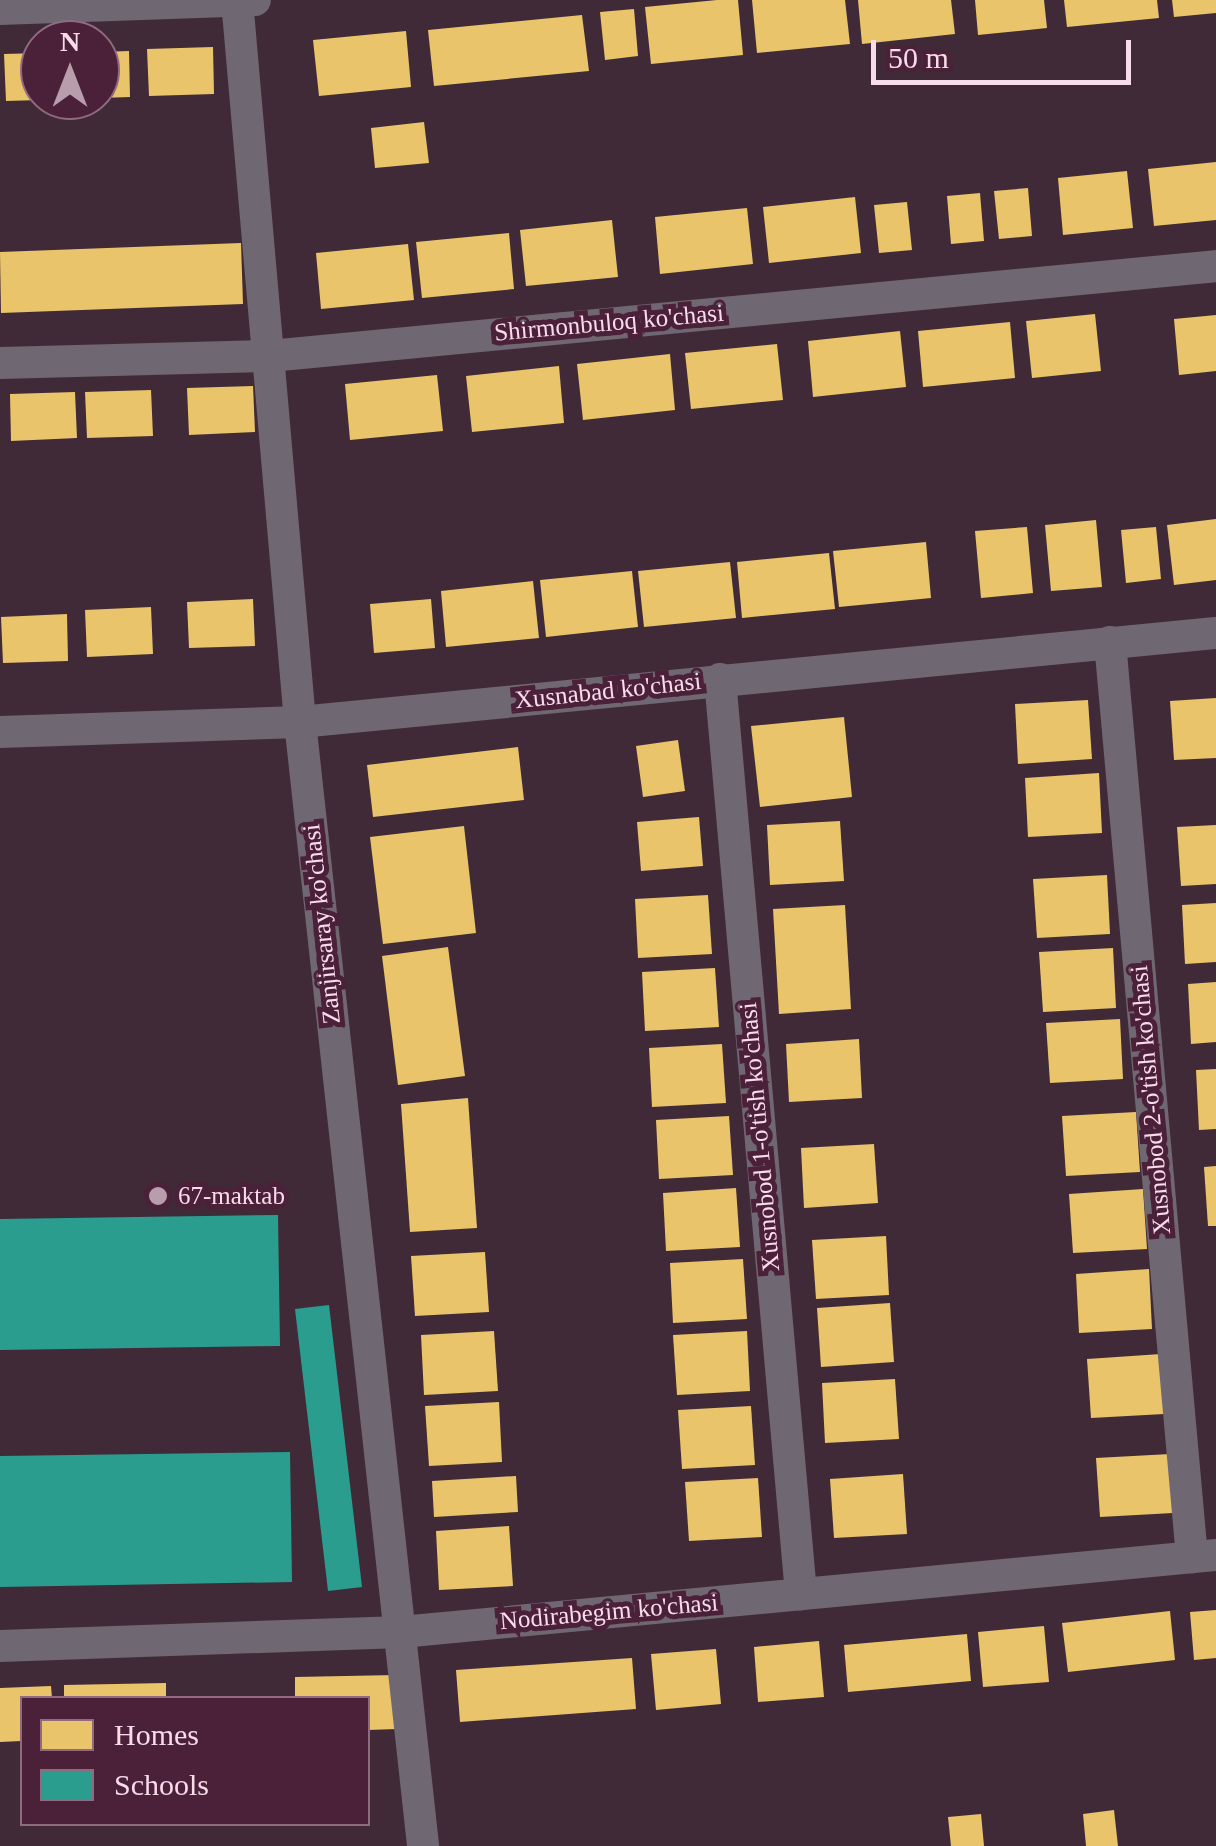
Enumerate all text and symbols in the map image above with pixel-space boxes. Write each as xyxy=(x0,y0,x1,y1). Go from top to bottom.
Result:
north arrow xyxy=(20,20,120,120)
scale bar xyxy=(876,20,1136,82)
text: N xyxy=(60,26,80,57)
text: 50 m xyxy=(888,41,949,74)
street label: Shirmonbuloq ko'chasi xyxy=(493,298,725,348)
street label: Xusnabad ko'chasi xyxy=(513,666,703,716)
street label: Zanjirsaray ko'chasi xyxy=(297,823,347,1025)
street label: Xusnobod 2-o'tish ko'chasi xyxy=(1124,964,1178,1236)
street label: Xusnobod 1-o'tish ko'chasi xyxy=(733,1001,787,1273)
place label: 67-maktab xyxy=(178,1181,285,1211)
marker: 67-maktab xyxy=(147,1185,169,1207)
street label: Nodirabegim ko'chasi xyxy=(499,1588,719,1636)
legend xyxy=(20,1696,370,1826)
text: Homes xyxy=(114,1718,199,1751)
text: Schools xyxy=(114,1768,209,1801)

